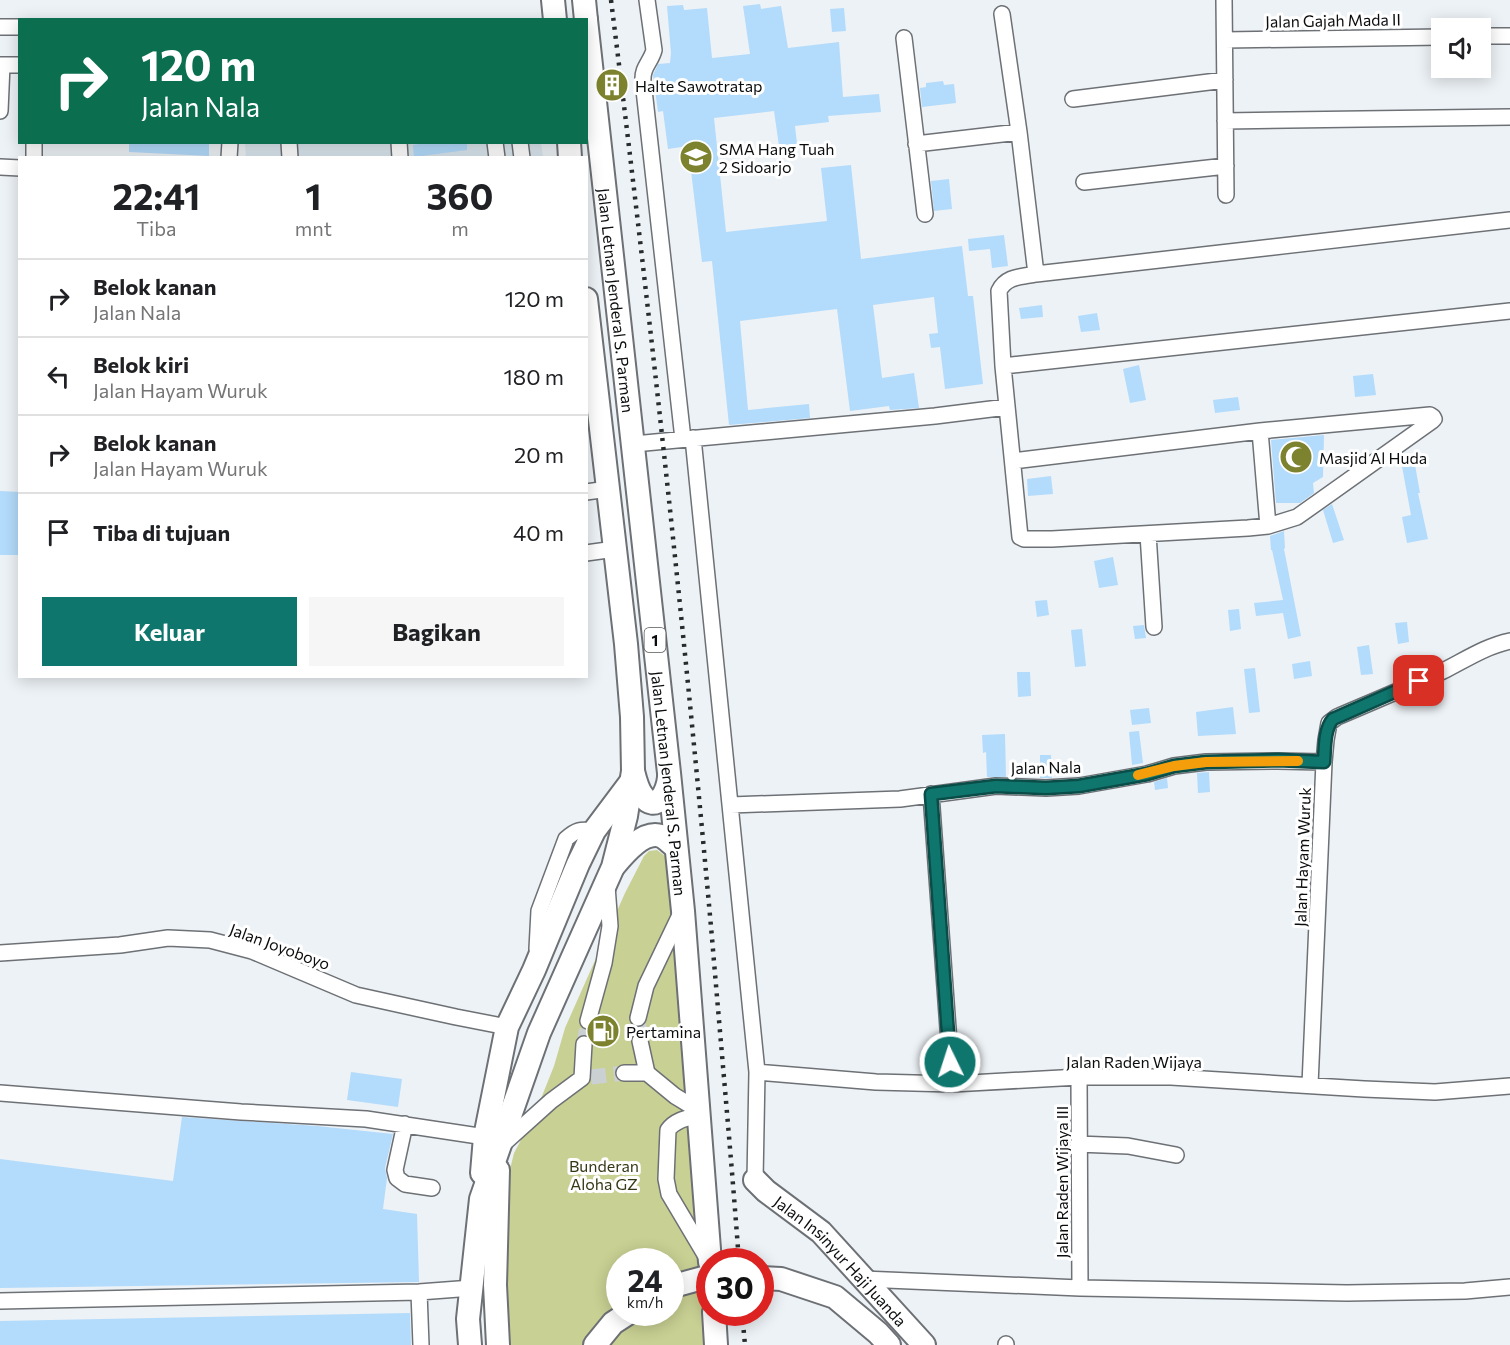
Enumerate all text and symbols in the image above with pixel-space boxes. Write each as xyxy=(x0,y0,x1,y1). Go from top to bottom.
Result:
street label: Jalan Gajah Mada II xyxy=(1265,9,1401,31)
map controls xyxy=(1431,18,1491,78)
button: sound xyxy=(1431,18,1491,78)
text: 120 m xyxy=(141,38,256,90)
icon: right xyxy=(42,42,120,120)
building icon: Halte Sawotratap xyxy=(594,67,630,103)
place label: Halte Sawotratap xyxy=(635,76,762,95)
text: Jalan Nala xyxy=(141,90,260,123)
school or university icon: SMA Hang Tuah 2 Sidoarjo xyxy=(678,139,714,175)
place label: SMA Hang Tuah 2 Sidoarjo xyxy=(719,139,834,176)
text: 22:41 xyxy=(112,173,200,217)
text: 1 xyxy=(305,173,321,217)
text: 360 xyxy=(426,173,493,217)
street label: Jalan Letnan Jenderal S. Parman xyxy=(595,187,639,414)
text: Tiba xyxy=(136,216,177,240)
text: mnt xyxy=(295,216,332,240)
text: m xyxy=(451,216,469,240)
text: Belok kanan xyxy=(93,273,216,300)
icon: right xyxy=(42,282,75,315)
text: 120 m xyxy=(505,285,564,312)
text: Jalan Nala xyxy=(93,300,181,324)
text: Belok kiri xyxy=(93,351,189,378)
icon: left xyxy=(42,360,75,393)
text: 180 m xyxy=(503,363,564,390)
text: Jalan Hayam Wuruk xyxy=(93,378,268,402)
text: Belok kanan xyxy=(93,429,216,456)
icon: right xyxy=(42,438,75,471)
mosque icon: Masjid Al Huda xyxy=(1278,439,1314,475)
text: 20 m xyxy=(514,441,564,468)
place label: Masjid Al Huda xyxy=(1319,448,1427,467)
text: Jalan Hayam Wuruk xyxy=(93,456,268,480)
icon: arrive xyxy=(42,516,75,549)
text: Tiba di tujuan xyxy=(93,519,230,546)
text: 40 m xyxy=(513,519,564,546)
button: Keluar xyxy=(42,597,297,666)
button: Bagikan xyxy=(309,597,564,666)
road number: 1 xyxy=(644,628,666,652)
pin xyxy=(1393,655,1444,706)
icon: arrive xyxy=(1402,664,1435,697)
street label: Jalan Letnan Jenderal S. Parman xyxy=(648,670,691,897)
street label: Jalan Nala xyxy=(1011,757,1081,777)
street label: Jalan Hayam Wuruk xyxy=(1290,786,1314,927)
street label: Jalan Joyoboyo xyxy=(227,919,333,973)
fuel station icon: Pertamina xyxy=(585,1013,621,1049)
place label: Pertamina xyxy=(626,1022,701,1041)
position arrow xyxy=(918,1030,982,1094)
street label: Jalan Raden Wijaya xyxy=(1066,1052,1202,1071)
street label: Jalan Raden Wijaya III xyxy=(1052,1106,1071,1258)
park label: Bunderan Aloha GZ xyxy=(569,1156,639,1193)
street label: Jalan Insinyur Haji Juanda xyxy=(771,1191,911,1330)
speed limit sign: 30 xyxy=(696,1248,774,1326)
text: 24 xyxy=(627,1261,663,1298)
text: km/h xyxy=(627,1293,663,1311)

